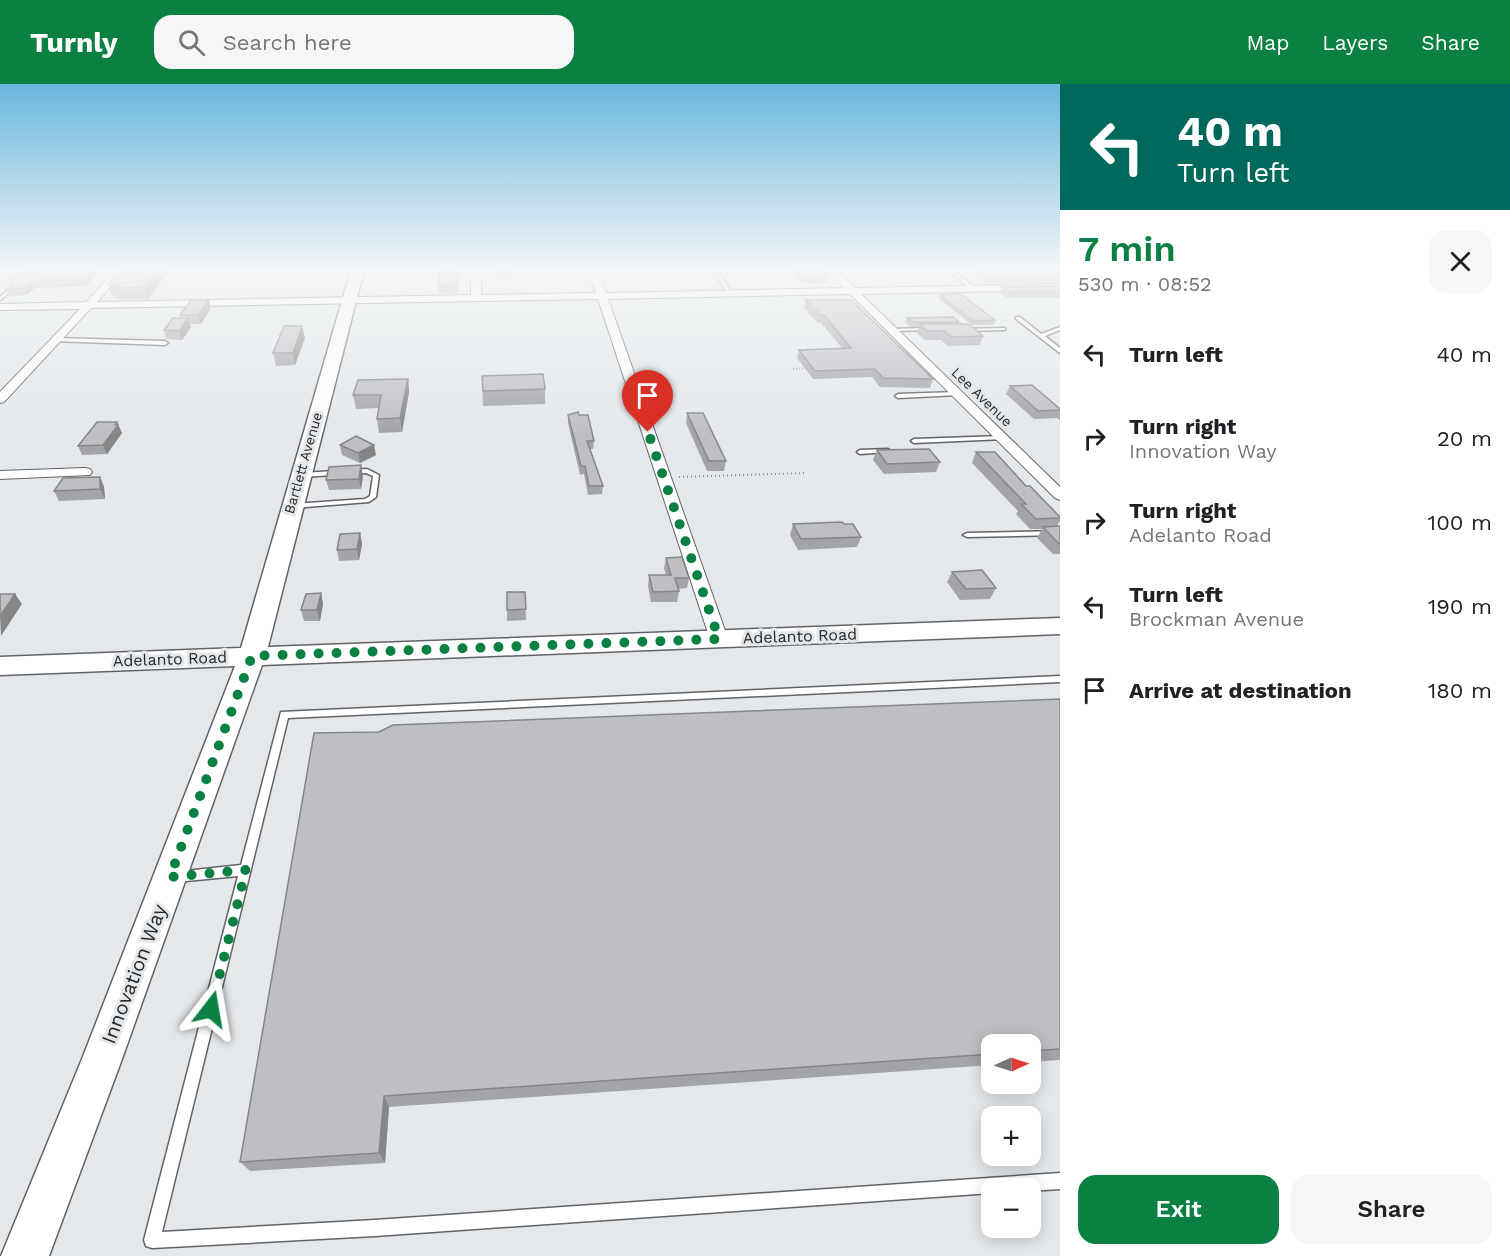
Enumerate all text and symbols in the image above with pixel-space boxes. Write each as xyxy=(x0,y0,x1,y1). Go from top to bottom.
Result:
search box xyxy=(154,15,574,69)
text: Turnly xyxy=(30,26,118,59)
icon: search xyxy=(175,26,208,59)
text: Search here xyxy=(223,30,352,55)
text: Map xyxy=(1246,30,1289,55)
text: Layers xyxy=(1322,30,1388,55)
text: Share xyxy=(1421,30,1480,55)
text: 40 m xyxy=(1177,107,1283,156)
icon: left xyxy=(1078,108,1156,186)
text: Turn left xyxy=(1177,157,1289,189)
text: 7 min xyxy=(1078,228,1176,270)
button: close xyxy=(1429,230,1492,293)
text: 530 m · 08:52 xyxy=(1078,272,1212,296)
icon: left xyxy=(1078,338,1111,371)
text: Turn left xyxy=(1129,342,1223,367)
text: 40 m xyxy=(1436,342,1492,367)
street label: Lee Avenue xyxy=(948,364,1016,430)
pin xyxy=(622,370,673,432)
icon: arrive xyxy=(631,379,664,412)
street label: Bartlett Avenue xyxy=(281,410,325,516)
text: Turn right xyxy=(1129,414,1236,439)
icon: right xyxy=(1078,422,1111,455)
text: 20 m xyxy=(1437,426,1492,451)
text: Innovation Way xyxy=(1129,439,1277,463)
text: Turn right xyxy=(1129,498,1236,523)
icon: right xyxy=(1078,506,1111,539)
text: 100 m xyxy=(1428,510,1492,535)
text: Adelanto Road xyxy=(1129,523,1272,547)
text: Turn left xyxy=(1129,582,1223,607)
icon: left xyxy=(1078,590,1111,623)
text: 190 m xyxy=(1428,594,1492,619)
text: Brockman Avenue xyxy=(1129,607,1304,631)
street label: Adelanto Road xyxy=(743,625,857,647)
street label: Adelanto Road xyxy=(113,648,227,670)
icon: arrive xyxy=(1078,674,1111,707)
text: Arrive at destination xyxy=(1129,678,1352,703)
text: 180 m xyxy=(1428,678,1492,703)
street label: Innovation Way xyxy=(96,900,172,1047)
position arrow xyxy=(179,977,243,1041)
north arrow xyxy=(981,1034,1041,1094)
map controls xyxy=(981,1034,1041,1238)
button: + xyxy=(981,1106,1041,1166)
button: Exit xyxy=(1078,1175,1279,1244)
button: Share xyxy=(1291,1175,1492,1244)
button: − xyxy=(981,1178,1041,1238)

